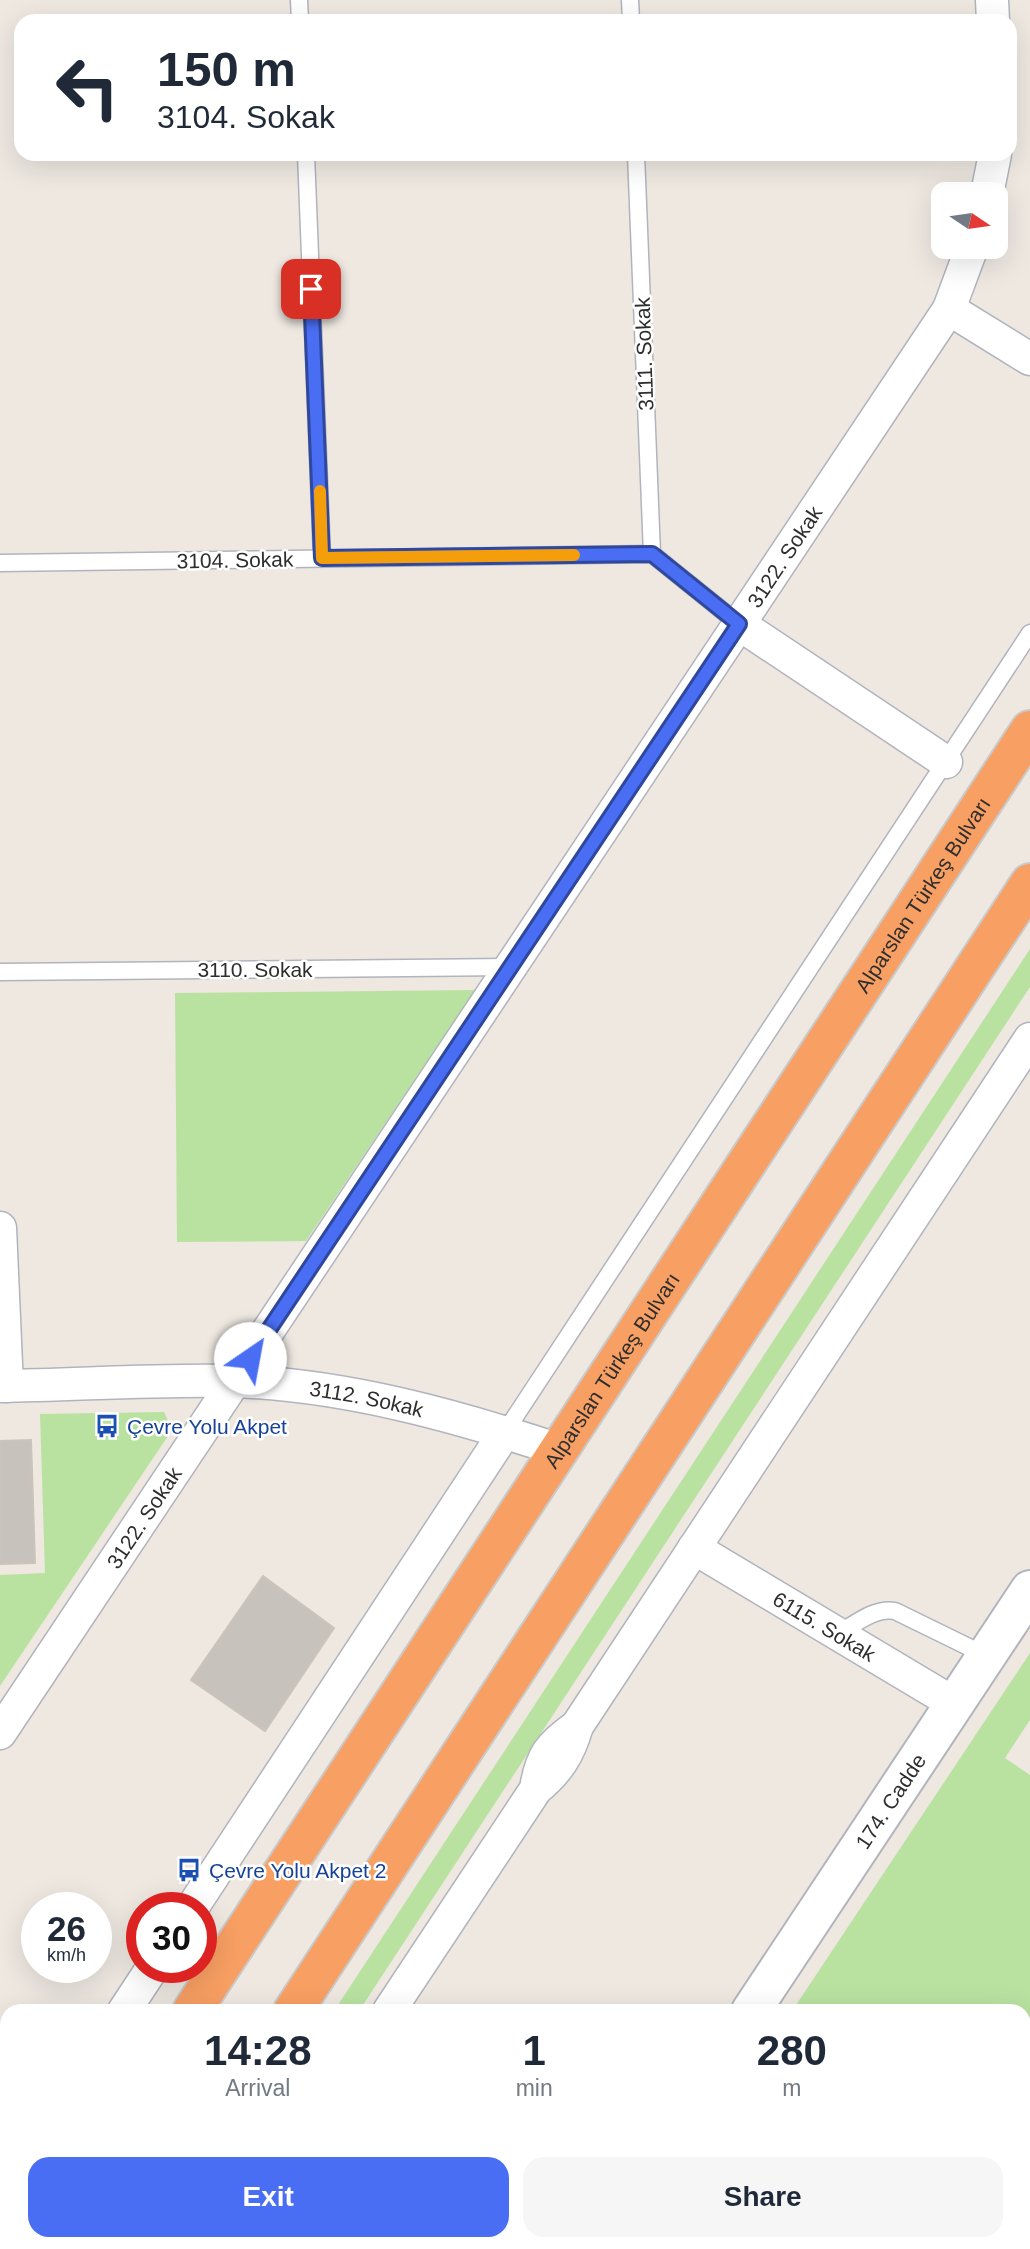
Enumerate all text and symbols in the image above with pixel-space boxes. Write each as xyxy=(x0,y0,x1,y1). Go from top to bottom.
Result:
icon: left xyxy=(42,42,133,133)
text: 150 m xyxy=(157,42,296,96)
text: 3104. Sokak xyxy=(157,99,335,135)
north arrow xyxy=(931,182,1008,259)
map controls xyxy=(931,182,1008,259)
pin xyxy=(281,259,341,319)
icon: arrive xyxy=(292,270,330,308)
street label: 3111. Sokak xyxy=(631,296,657,411)
street label: 3122. Sokak xyxy=(742,501,826,611)
street label: 3104. Sokak xyxy=(176,547,294,573)
street label: Alparslan Türkeş Bulvarı xyxy=(850,793,994,997)
street label: 3110. Sokak xyxy=(197,958,313,981)
street label: Alparslan Türkeş Bulvarı xyxy=(539,1268,684,1472)
position arrow xyxy=(213,1321,287,1395)
street label: 3112. Sokak xyxy=(308,1376,426,1421)
bus stop icon: Çevre Yolu Akpet xyxy=(93,1412,121,1440)
place label: Çevre Yolu Akpet xyxy=(127,1415,287,1438)
street label: 3122. Sokak xyxy=(102,1462,186,1572)
street label: 6115. Sokak xyxy=(769,1587,880,1666)
street label: 174. Cadde xyxy=(851,1749,930,1853)
bus stop icon: Çevre Yolu Akpet 2 xyxy=(175,1856,203,1884)
place label: Çevre Yolu Akpet 2 xyxy=(209,1859,386,1882)
speed limit sign: 30 xyxy=(126,1892,217,1983)
text: 26 xyxy=(47,1909,86,1948)
text: km/h xyxy=(47,1945,86,1965)
text: 14:28 xyxy=(204,2027,312,2074)
text: 1 xyxy=(522,2027,546,2074)
text: 280 xyxy=(757,2027,827,2074)
text: Arrival xyxy=(225,2075,290,2101)
text: min xyxy=(516,2075,553,2101)
text: m xyxy=(782,2075,801,2101)
button: Exit xyxy=(28,2157,509,2237)
button: Share xyxy=(523,2157,1003,2237)

